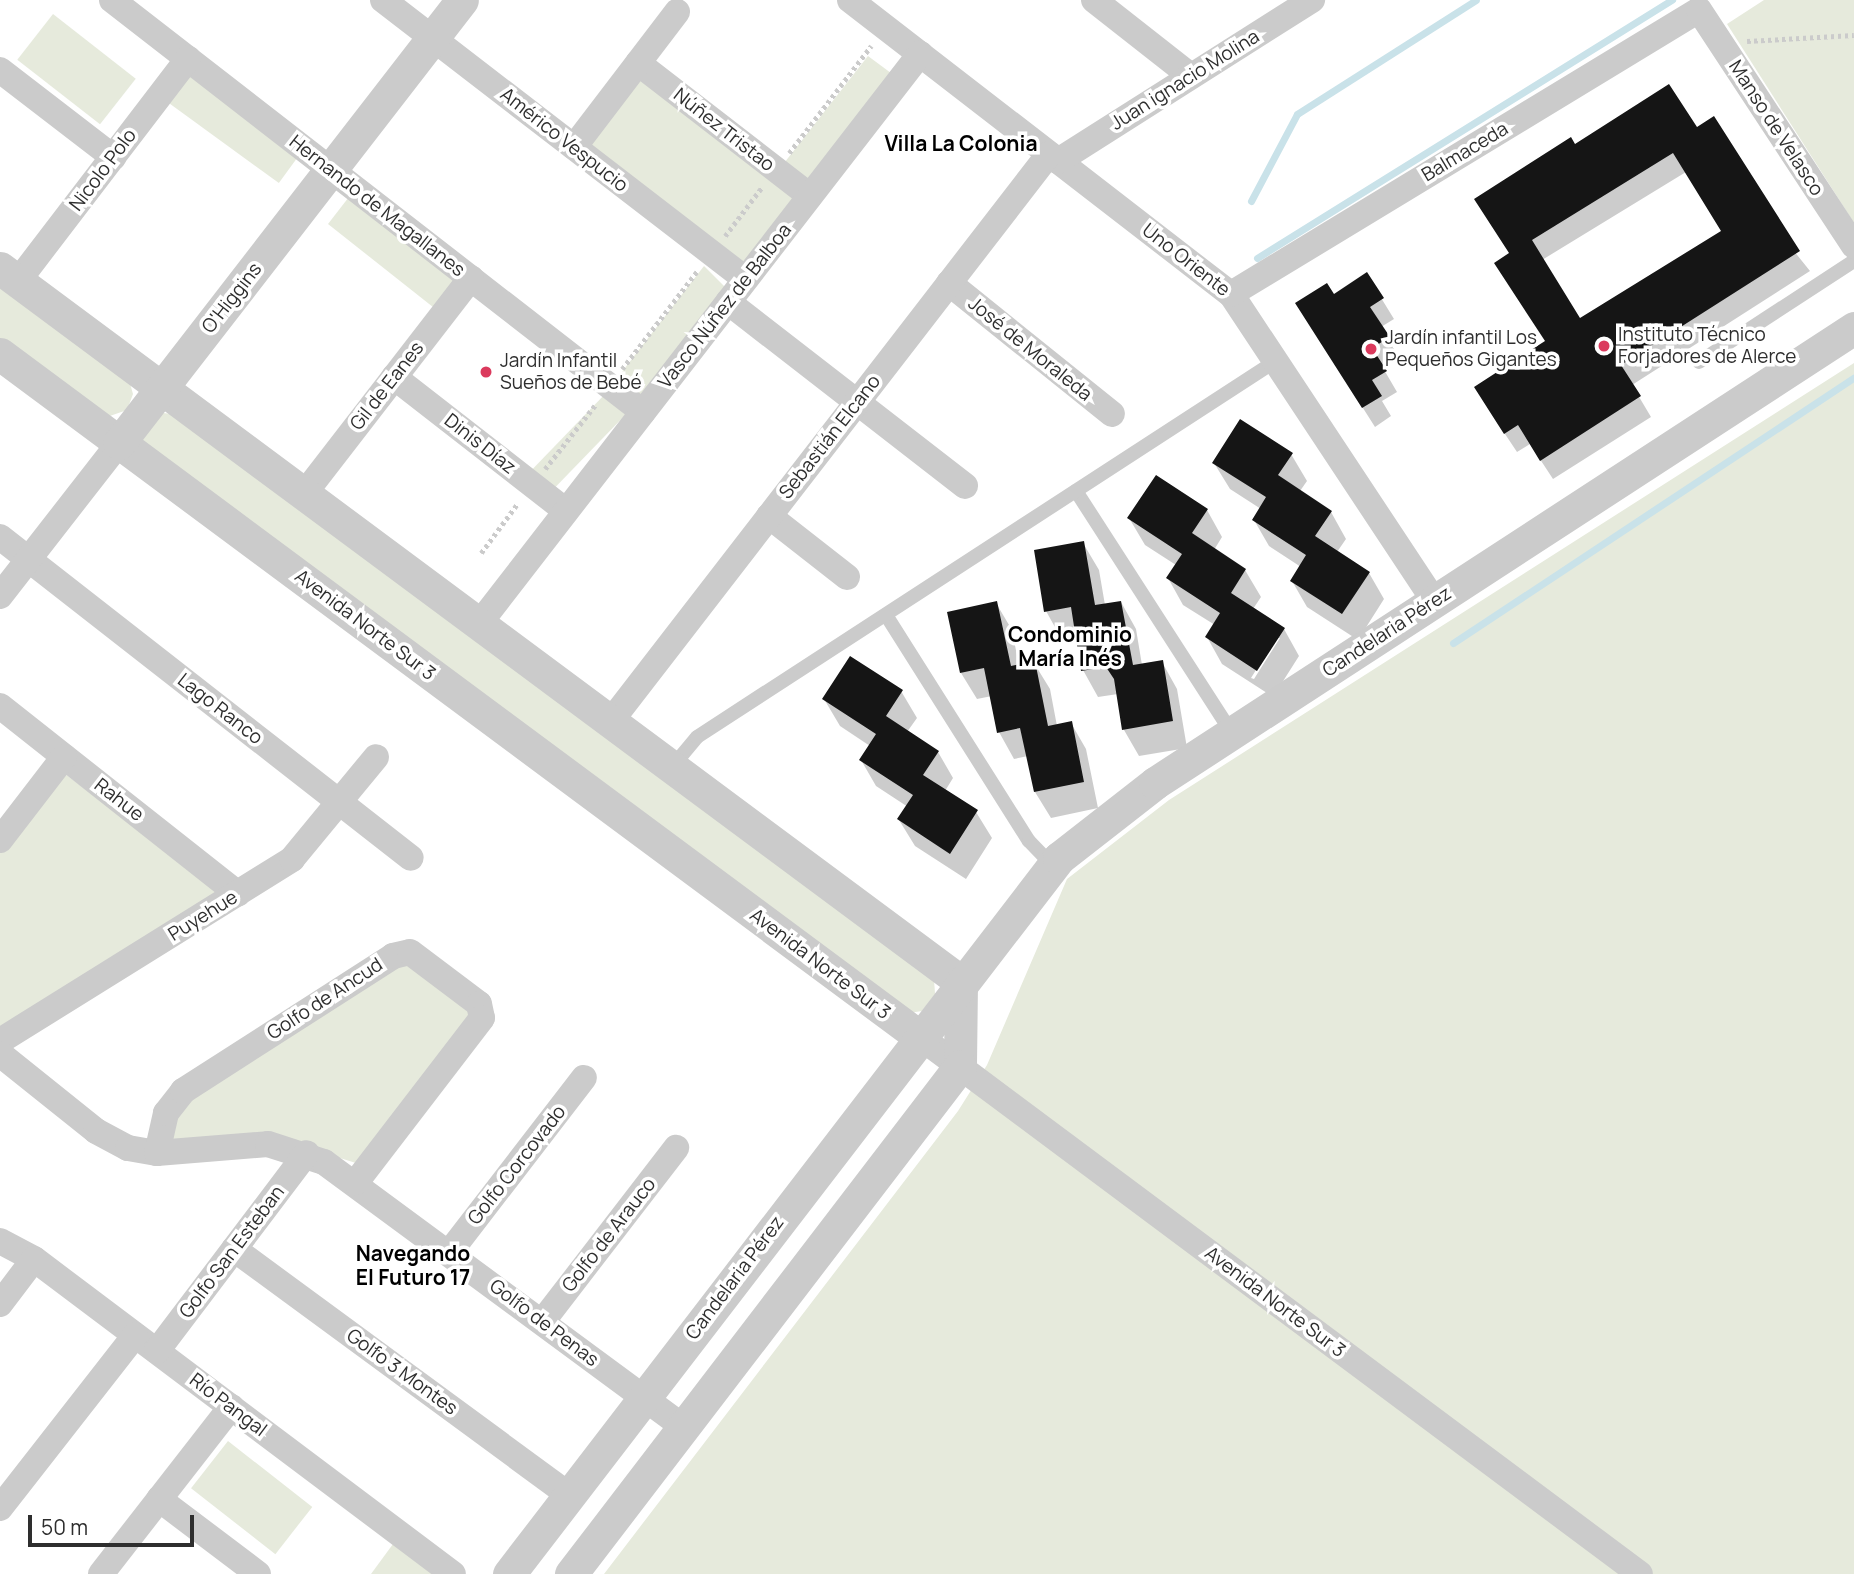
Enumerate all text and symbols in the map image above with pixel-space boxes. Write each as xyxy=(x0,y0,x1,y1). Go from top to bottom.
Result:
street label: Juan ignacio Molina xyxy=(1106,25,1264,135)
street label: Manso de Velasco xyxy=(1724,56,1828,200)
street label: Américo Vespucio xyxy=(496,83,632,197)
street label: Núñez Tristao xyxy=(669,84,779,176)
street label: Balmaceda xyxy=(1418,117,1512,187)
street label: Nicolo Polo xyxy=(65,125,141,215)
street label: Hernando de Magallanes xyxy=(285,130,469,282)
district label: Villa La Colonia xyxy=(885,130,1037,156)
street label: Vasco Núñez de Balboa xyxy=(654,219,796,393)
street label: Uno Oriente xyxy=(1138,219,1234,301)
street label: O'Higgins xyxy=(197,258,267,338)
street label: José de Moraleda xyxy=(964,292,1096,406)
place label: Instituto Técnico Forjadores de Alerce xyxy=(1618,324,1796,368)
place label: Jardín infantil Los Pequeños Gigantes xyxy=(1385,327,1557,371)
street label: Gil de Eanes xyxy=(345,337,429,435)
marker: Instituto Técnico Forjadores de Alerce xyxy=(1596,338,1612,354)
marker: Jardín infantil Los Pequeños Gigantes xyxy=(1363,341,1379,357)
place label: Jardín Infantil Sueños de Bebé xyxy=(500,350,642,394)
marker: Jardín Infantil Sueños de Bebé xyxy=(478,364,494,380)
street label: Sebastián Elcano xyxy=(775,370,885,504)
street label: Dinis Díaz xyxy=(440,409,520,479)
street label: Avenida Norte Sur 3 xyxy=(290,565,440,685)
street label: Candelaria Pérez xyxy=(1318,582,1456,682)
district label: Condominio María Inés xyxy=(1008,621,1132,671)
street label: Lago Ranco xyxy=(173,669,267,749)
street label: Rahue xyxy=(90,774,148,826)
street label: Puyehue xyxy=(164,886,242,946)
street label: Avenida Norte Sur 3 xyxy=(745,904,895,1024)
street label: Golfo de Ancud xyxy=(263,953,387,1045)
street label: Golfo Corcovado xyxy=(463,1101,571,1229)
street label: Golfo de Arauco xyxy=(557,1173,661,1297)
street label: Golfo San Esteban xyxy=(175,1181,289,1323)
street label: Candelaria Pérez xyxy=(681,1212,789,1344)
district label: Navegando El Futuro 17 xyxy=(356,1240,470,1290)
street label: Avenida Norte Sur 3 xyxy=(1200,1242,1350,1362)
street label: Golfo de Penas xyxy=(485,1275,603,1371)
street label: Golfo 3 Montes xyxy=(342,1324,462,1420)
street label: Río Pangal xyxy=(185,1369,271,1441)
scale bar xyxy=(32,1500,198,1544)
text: 50 m xyxy=(41,1513,88,1541)

